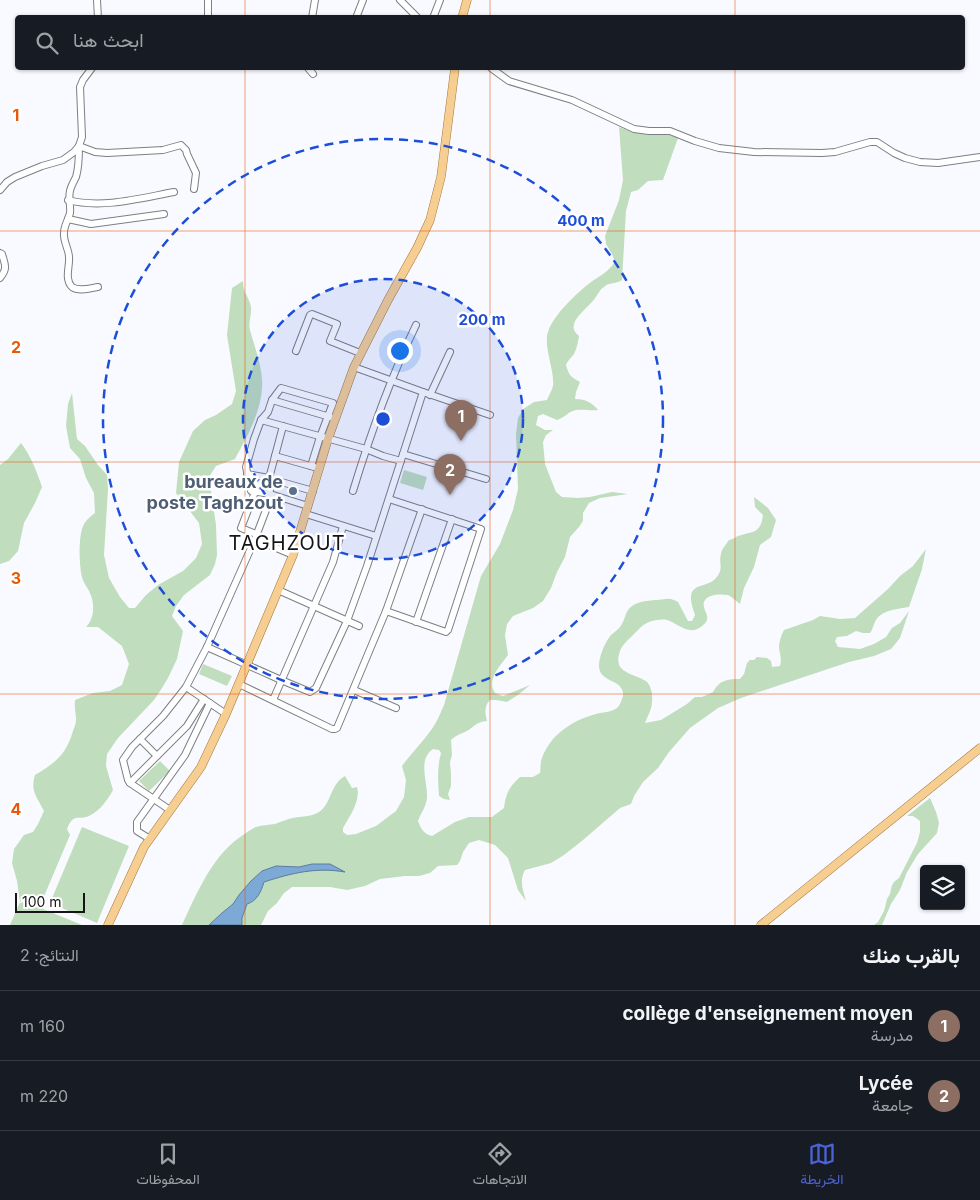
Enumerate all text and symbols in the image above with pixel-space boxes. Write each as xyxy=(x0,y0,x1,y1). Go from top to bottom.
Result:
search box xyxy=(15,15,965,70)
icon: search xyxy=(33,29,61,57)
text: ابحث هنا xyxy=(73,29,144,52)
text: 1 xyxy=(13,105,19,125)
text: 400 m xyxy=(557,211,605,230)
text: 200 m xyxy=(459,310,505,329)
text: 2 xyxy=(11,337,21,357)
your location xyxy=(387,338,413,364)
pin: 1 xyxy=(445,400,477,441)
centre of rings xyxy=(374,410,392,428)
pin: 2 xyxy=(434,454,466,495)
place label: bureaux de poste Taghzout xyxy=(147,471,283,513)
marker: bureaux de poste Taghzout xyxy=(287,485,299,497)
district label: TAGHZOUT xyxy=(228,531,346,555)
text: 3 xyxy=(11,568,21,588)
text: 4 xyxy=(11,799,22,819)
map controls xyxy=(920,865,965,910)
button: layers xyxy=(920,865,965,910)
scale bar xyxy=(15,890,85,913)
text: 100 m xyxy=(22,893,62,910)
text: بالقرب منك xyxy=(863,943,960,968)
text: النتائج: 2 xyxy=(20,945,79,965)
text: collège d'enseignement moyen xyxy=(622,1002,913,1025)
text: 160 m xyxy=(20,1016,65,1036)
text: 1 xyxy=(941,1016,947,1036)
text: مدرسة xyxy=(871,1025,913,1045)
text: Lycée xyxy=(859,1072,913,1095)
text: 220 m xyxy=(20,1086,68,1106)
text: 2 xyxy=(939,1086,949,1106)
text: جامعة xyxy=(872,1095,913,1115)
tab: المحفوظات xyxy=(137,1140,200,1192)
tab: الاتجاهات xyxy=(473,1140,527,1192)
tab: الخريطة xyxy=(800,1140,843,1192)

